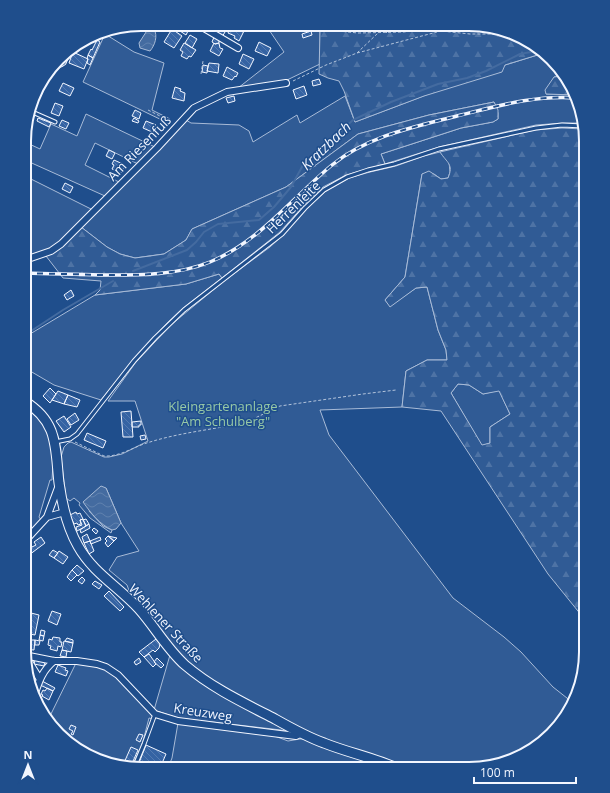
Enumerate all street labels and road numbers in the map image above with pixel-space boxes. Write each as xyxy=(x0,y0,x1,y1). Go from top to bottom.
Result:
street label: Am Riesenfuß xyxy=(103,111,175,185)
street label: Herrenleite xyxy=(262,177,324,237)
street label: Wehlener Straße xyxy=(125,580,207,666)
street label: Kreuzweg xyxy=(172,698,234,726)

